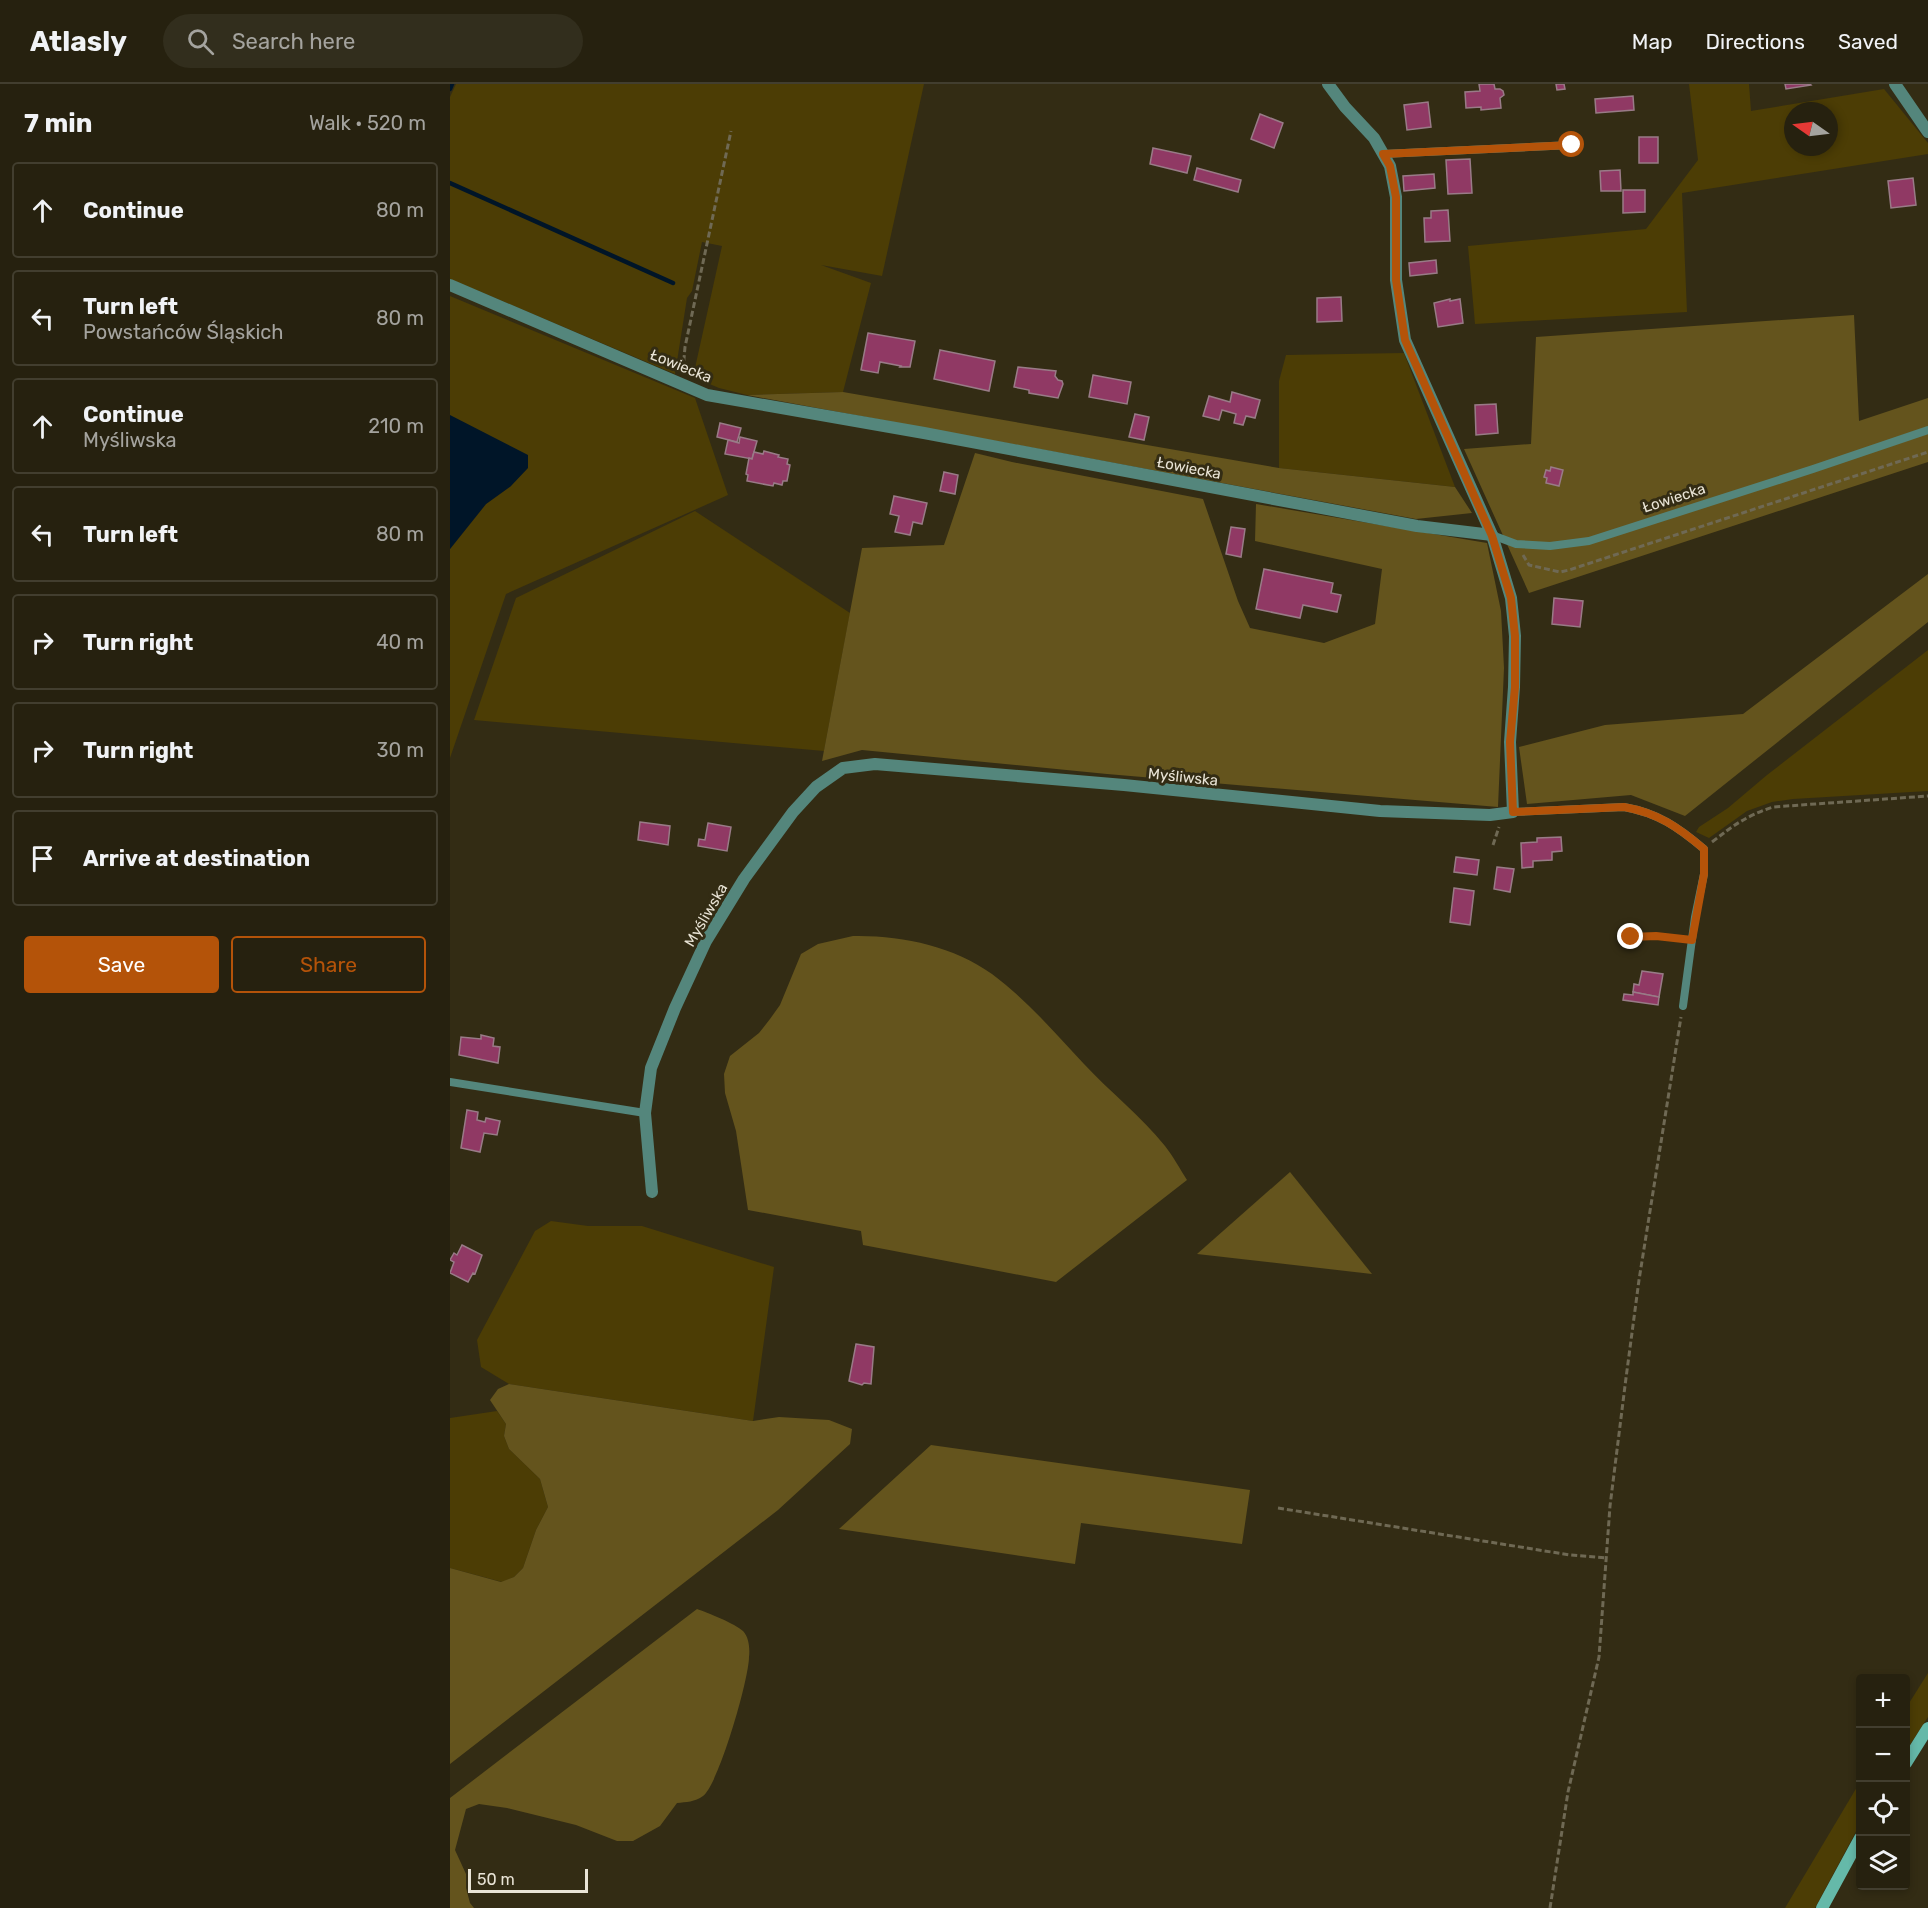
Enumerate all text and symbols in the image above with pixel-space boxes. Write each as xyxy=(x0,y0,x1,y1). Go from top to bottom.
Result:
search box xyxy=(163,14,583,68)
text: Atlasly xyxy=(30,25,127,58)
icon: search xyxy=(184,25,217,58)
text: Search here xyxy=(232,28,355,55)
text: Map xyxy=(1632,29,1673,54)
text: Directions xyxy=(1706,29,1805,54)
text: Saved xyxy=(1838,29,1898,54)
north arrow xyxy=(1784,102,1838,156)
text: 7 min xyxy=(24,108,92,139)
text: Walk · 520 m xyxy=(309,111,426,135)
route start xyxy=(1558,131,1584,157)
icon: ahead xyxy=(26,194,59,227)
text: Continue xyxy=(83,197,184,224)
text: 80 m xyxy=(376,198,424,222)
text: Turn left xyxy=(83,293,178,320)
icon: left xyxy=(26,302,59,335)
text: 80 m xyxy=(376,306,424,330)
text: Powstańców Śląskich xyxy=(83,320,284,344)
street label: Łowiecka xyxy=(647,345,715,387)
text: Continue xyxy=(83,401,184,428)
icon: ahead xyxy=(26,410,59,443)
text: 210 m xyxy=(368,414,424,438)
text: Myśliwska xyxy=(83,428,177,452)
street label: Łowiecka xyxy=(1155,453,1223,483)
street label: Łowiecka xyxy=(1640,479,1708,517)
icon: left xyxy=(26,518,59,551)
text: Turn left xyxy=(83,521,178,548)
text: 80 m xyxy=(376,522,424,546)
icon: right xyxy=(26,626,59,659)
text: Turn right xyxy=(83,629,193,656)
text: 40 m xyxy=(376,630,424,654)
icon: right xyxy=(26,734,59,767)
text: Turn right xyxy=(83,737,193,764)
text: 30 m xyxy=(377,738,424,762)
street label: Myśliwska xyxy=(1147,764,1219,790)
icon: arrive xyxy=(26,842,59,875)
text: Arrive at destination xyxy=(83,845,310,872)
street label: Myśliwska xyxy=(681,880,731,950)
route end xyxy=(1617,923,1643,949)
button: Save xyxy=(24,936,219,993)
button: Share xyxy=(231,936,426,993)
map controls xyxy=(1856,1674,1910,1890)
button: + xyxy=(1856,1674,1910,1728)
button: − xyxy=(1856,1728,1910,1782)
button: locate xyxy=(1856,1782,1910,1836)
button: layers xyxy=(1856,1836,1910,1890)
scale bar xyxy=(468,1866,588,1894)
text: 50 m xyxy=(477,1870,515,1889)

